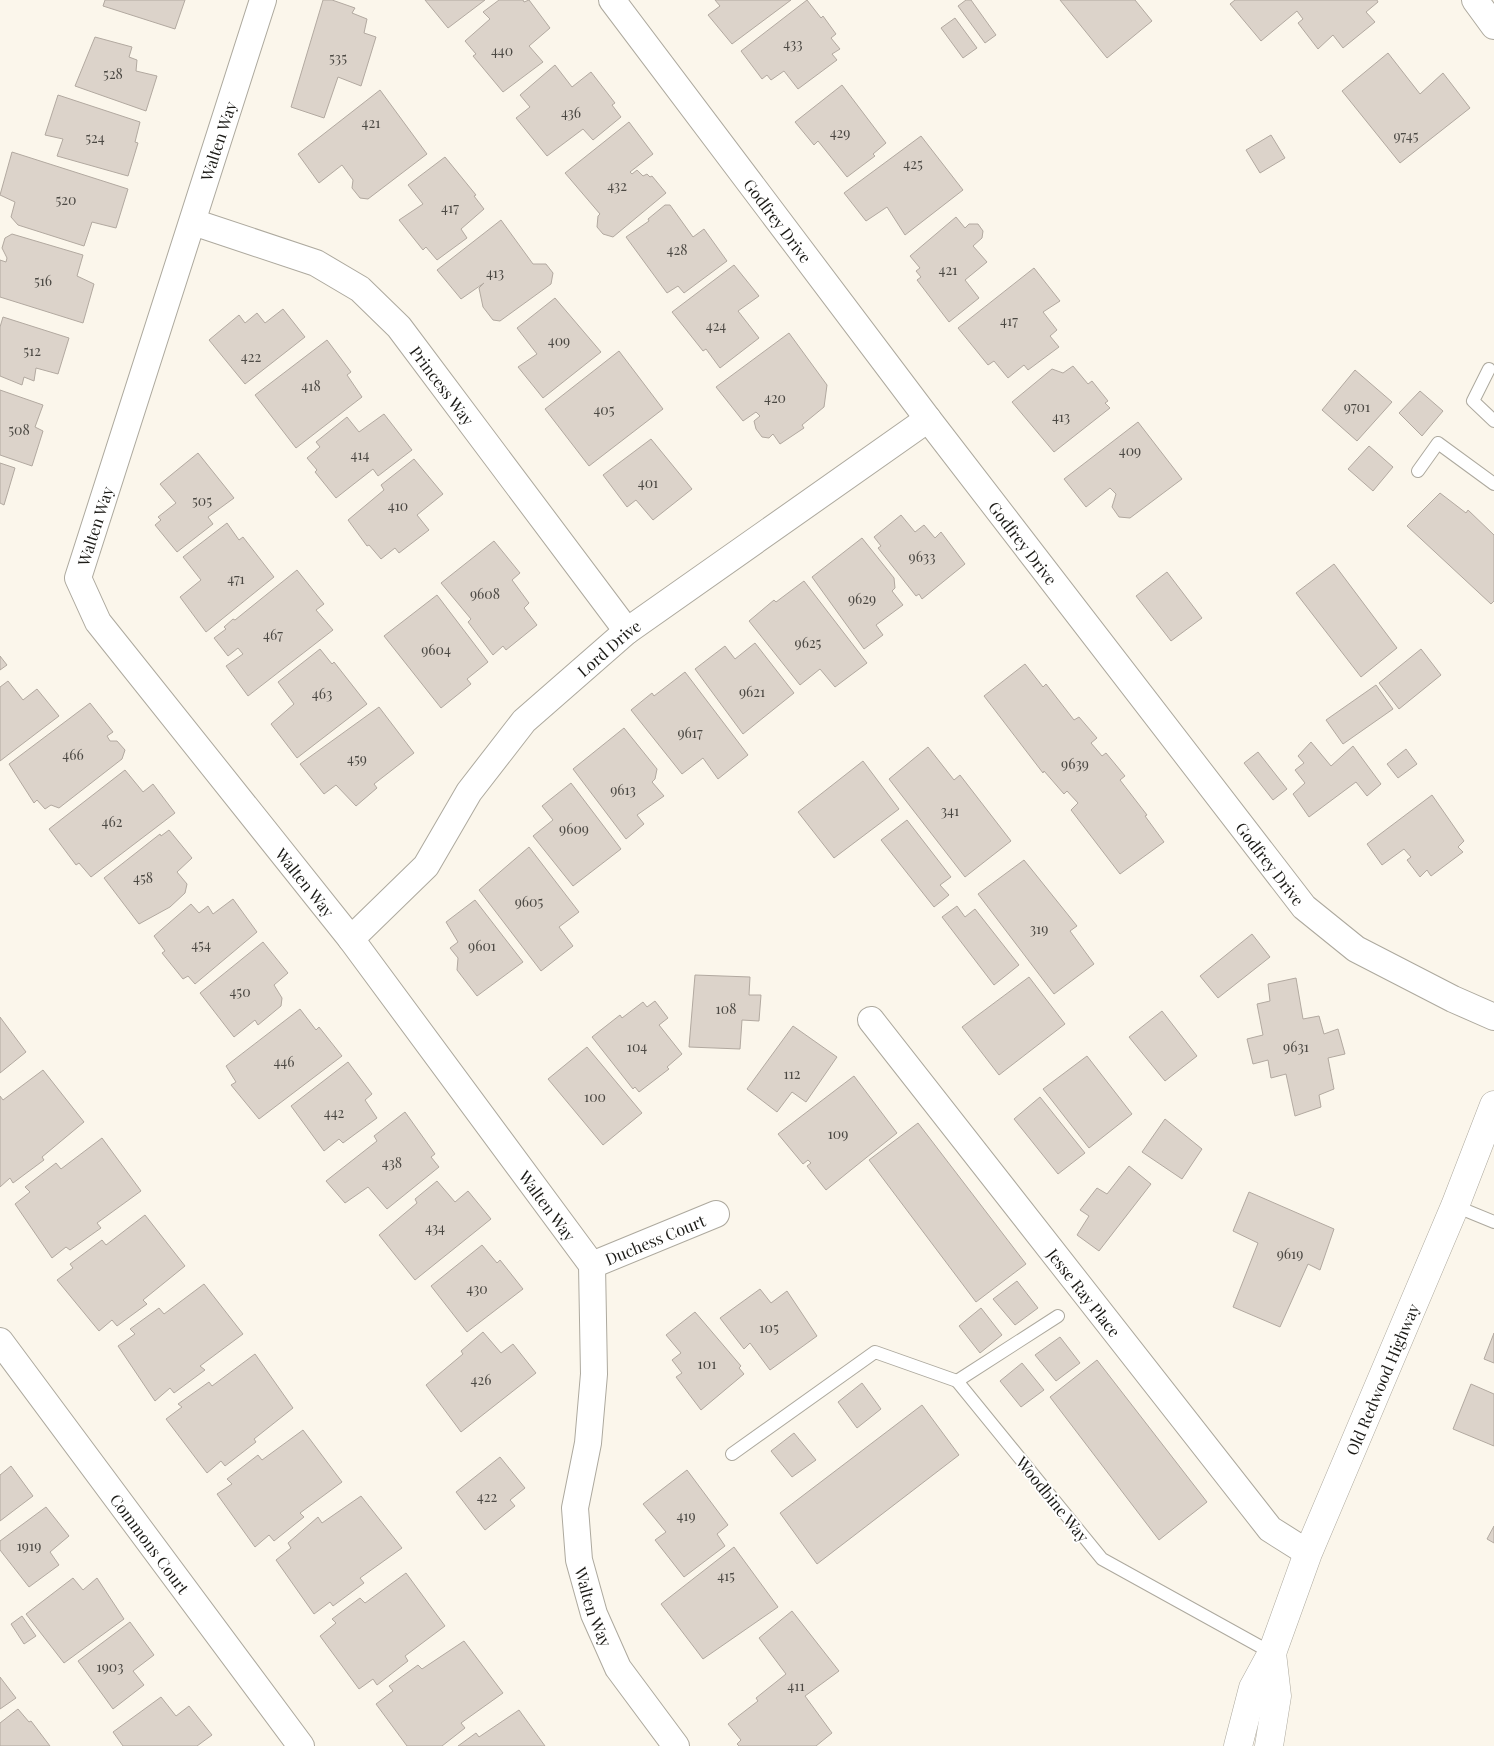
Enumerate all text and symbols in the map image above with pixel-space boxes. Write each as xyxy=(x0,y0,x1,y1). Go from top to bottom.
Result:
house number: 433 xyxy=(783,34,803,53)
house number: 440 xyxy=(491,41,513,60)
house number: 535 xyxy=(329,48,347,67)
house number: 528 xyxy=(103,64,123,83)
street label: Walten Way xyxy=(195,98,241,184)
house number: 436 xyxy=(561,103,581,122)
house number: 421 xyxy=(362,113,380,132)
house number: 429 xyxy=(830,123,850,142)
house number: 9745 xyxy=(1393,126,1419,145)
house number: 524 xyxy=(85,128,105,147)
house number: 425 xyxy=(903,154,923,173)
street label: Godfrey Drive xyxy=(740,174,817,267)
house number: 432 xyxy=(607,176,627,195)
house number: 520 xyxy=(56,190,76,209)
house number: 417 xyxy=(441,198,459,217)
house number: 428 xyxy=(667,240,687,259)
house number: 421 xyxy=(939,260,957,279)
house number: 413 xyxy=(486,263,504,282)
house number: 516 xyxy=(34,271,52,290)
house number: 417 xyxy=(1000,311,1018,330)
house number: 424 xyxy=(706,316,726,335)
house number: 409 xyxy=(548,331,570,350)
house number: 512 xyxy=(23,341,41,360)
street label: Princess Way xyxy=(406,341,479,429)
house number: 422 xyxy=(241,347,261,366)
house number: 418 xyxy=(301,376,321,395)
house number: 420 xyxy=(764,388,786,407)
house number: 9701 xyxy=(1344,397,1370,416)
house number: 405 xyxy=(593,400,615,419)
house number: 413 xyxy=(1052,407,1070,426)
house number: 508 xyxy=(8,420,30,439)
house number: 409 xyxy=(1119,441,1141,460)
house number: 414 xyxy=(350,445,370,464)
house number: 401 xyxy=(638,473,658,492)
street label: Walten Way xyxy=(72,483,118,569)
house number: 505 xyxy=(192,491,212,510)
house number: 410 xyxy=(388,496,408,515)
street label: Godfrey Drive xyxy=(984,497,1062,589)
house number: 9633 xyxy=(909,547,936,566)
house number: 471 xyxy=(227,569,245,588)
house number: 9608 xyxy=(470,584,500,603)
house number: 9629 xyxy=(848,589,876,608)
street label: Lord Drive xyxy=(572,614,644,681)
house number: 467 xyxy=(263,625,283,644)
house number: 9625 xyxy=(795,633,822,652)
house number: 9604 xyxy=(421,640,451,659)
house number: 9621 xyxy=(739,682,765,701)
house number: 463 xyxy=(312,684,332,703)
house number: 9617 xyxy=(677,723,703,742)
house number: 466 xyxy=(62,745,84,764)
house number: 459 xyxy=(347,749,367,768)
house number: 9639 xyxy=(1061,754,1089,773)
house number: 9613 xyxy=(610,780,636,799)
house number: 341 xyxy=(941,801,959,820)
house number: 462 xyxy=(102,812,123,831)
street label: Godfrey Drive xyxy=(1232,817,1309,910)
house number: 9609 xyxy=(559,819,589,838)
street label: Walten Way xyxy=(271,842,340,921)
house number: 458 xyxy=(133,868,153,887)
house number: 9605 xyxy=(515,892,543,911)
house number: 319 xyxy=(1030,919,1048,938)
house number: 454 xyxy=(191,935,211,954)
house number: 9601 xyxy=(468,936,496,955)
house number: 450 xyxy=(229,982,251,1001)
house number: 108 xyxy=(716,999,736,1018)
house number: 104 xyxy=(627,1037,647,1056)
house number: 9631 xyxy=(1283,1037,1309,1056)
house number: 446 xyxy=(273,1052,295,1071)
house number: 112 xyxy=(783,1064,801,1083)
house number: 100 xyxy=(584,1087,606,1106)
house number: 442 xyxy=(324,1103,345,1122)
house number: 109 xyxy=(828,1124,848,1143)
house number: 438 xyxy=(382,1153,402,1172)
street label: Walten Way xyxy=(514,1165,581,1245)
street label: Duchess Court xyxy=(602,1209,708,1269)
house number: 434 xyxy=(425,1218,445,1237)
street label: Jesse Ray Place xyxy=(1043,1243,1126,1341)
house number: 9619 xyxy=(1277,1244,1303,1263)
house number: 430 xyxy=(466,1279,488,1298)
street label: Old Redwood Highway xyxy=(1340,1300,1423,1458)
house number: 105 xyxy=(759,1318,779,1337)
house number: 101 xyxy=(698,1354,716,1373)
house number: 426 xyxy=(471,1370,491,1389)
street label: Woodbine Way xyxy=(1011,1451,1094,1546)
house number: 422 xyxy=(477,1487,497,1506)
street label: Commons Court xyxy=(106,1489,195,1598)
house number: 419 xyxy=(676,1506,696,1525)
house number: 1919 xyxy=(17,1536,41,1555)
street label: Walten Way xyxy=(571,1564,618,1650)
house number: 415 xyxy=(717,1566,735,1585)
house number: 1903 xyxy=(96,1657,124,1676)
house number: 411 xyxy=(787,1676,805,1695)

